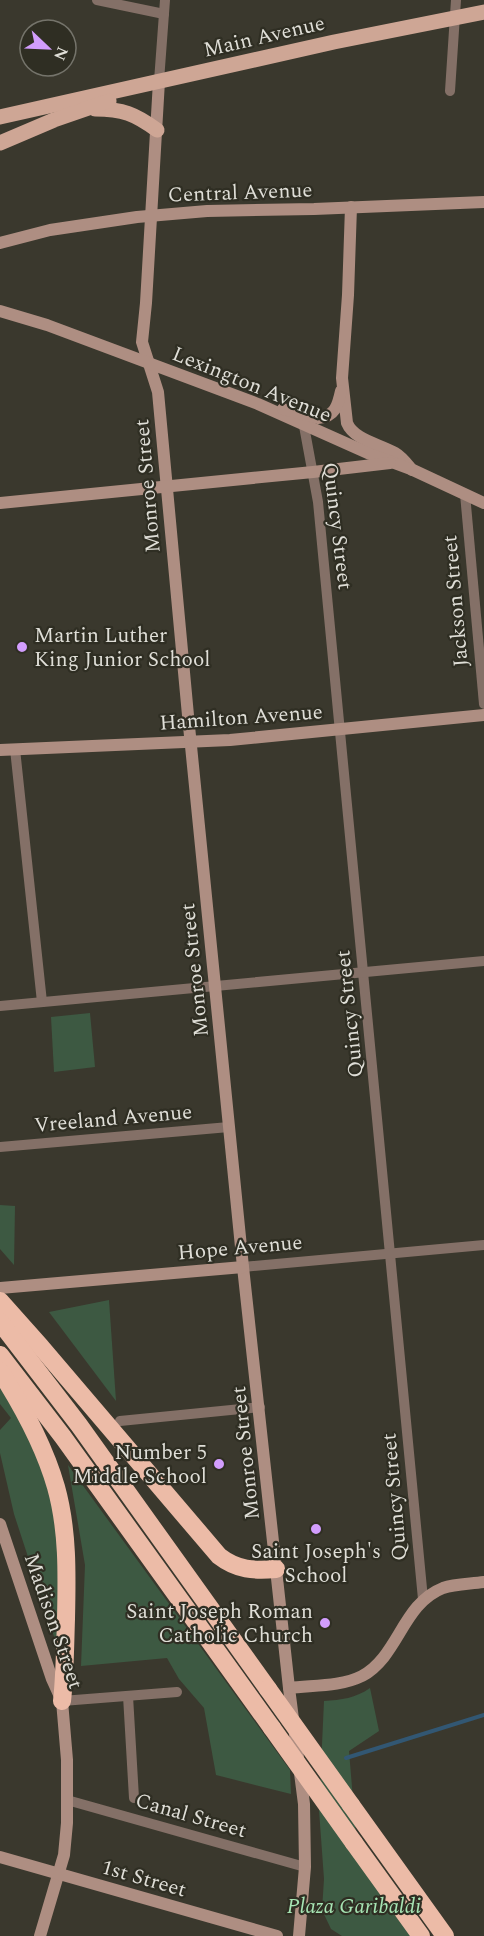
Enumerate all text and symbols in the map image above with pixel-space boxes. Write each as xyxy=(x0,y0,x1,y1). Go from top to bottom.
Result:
street label: Main Avenue xyxy=(200,7,328,66)
north arrow xyxy=(18,18,78,78)
text: N xyxy=(47,43,74,64)
street label: Central Avenue xyxy=(167,174,313,212)
street label: Lexington Avenue xyxy=(167,338,336,431)
street label: Monroe Street xyxy=(126,418,170,554)
street label: Quincy Street xyxy=(313,461,361,592)
street label: Jackson Street xyxy=(434,534,478,668)
place label: Martin Luther King Junior School xyxy=(34,620,210,676)
marker: Martin Luther King Junior School xyxy=(15,640,29,654)
street label: Hamilton Avenue xyxy=(158,696,324,740)
street label: Monroe Street xyxy=(172,902,218,1038)
street label: Quincy Street xyxy=(327,949,373,1079)
street label: Vreeland Avenue xyxy=(33,1096,193,1142)
street label: Hope Avenue xyxy=(176,1227,304,1269)
street label: Monroe Street xyxy=(223,1385,269,1521)
street label: Quincy Street xyxy=(373,1432,417,1562)
place label: Number 5 Middle School xyxy=(72,1437,207,1493)
marker: Number 5 Middle School xyxy=(212,1457,226,1471)
marker: Saint Joseph's School xyxy=(309,1522,323,1536)
place label: Saint Joseph's School xyxy=(251,1536,381,1592)
street label: Madison Street xyxy=(15,1549,91,1694)
place label: Saint Joseph Roman Catholic Church xyxy=(126,1596,313,1652)
marker: Saint Joseph Roman Catholic Church xyxy=(318,1616,332,1630)
street label: Canal Street xyxy=(131,1785,250,1847)
street label: 1st Street xyxy=(97,1852,190,1906)
park label: Plaza Garibaldi xyxy=(287,1891,421,1923)

